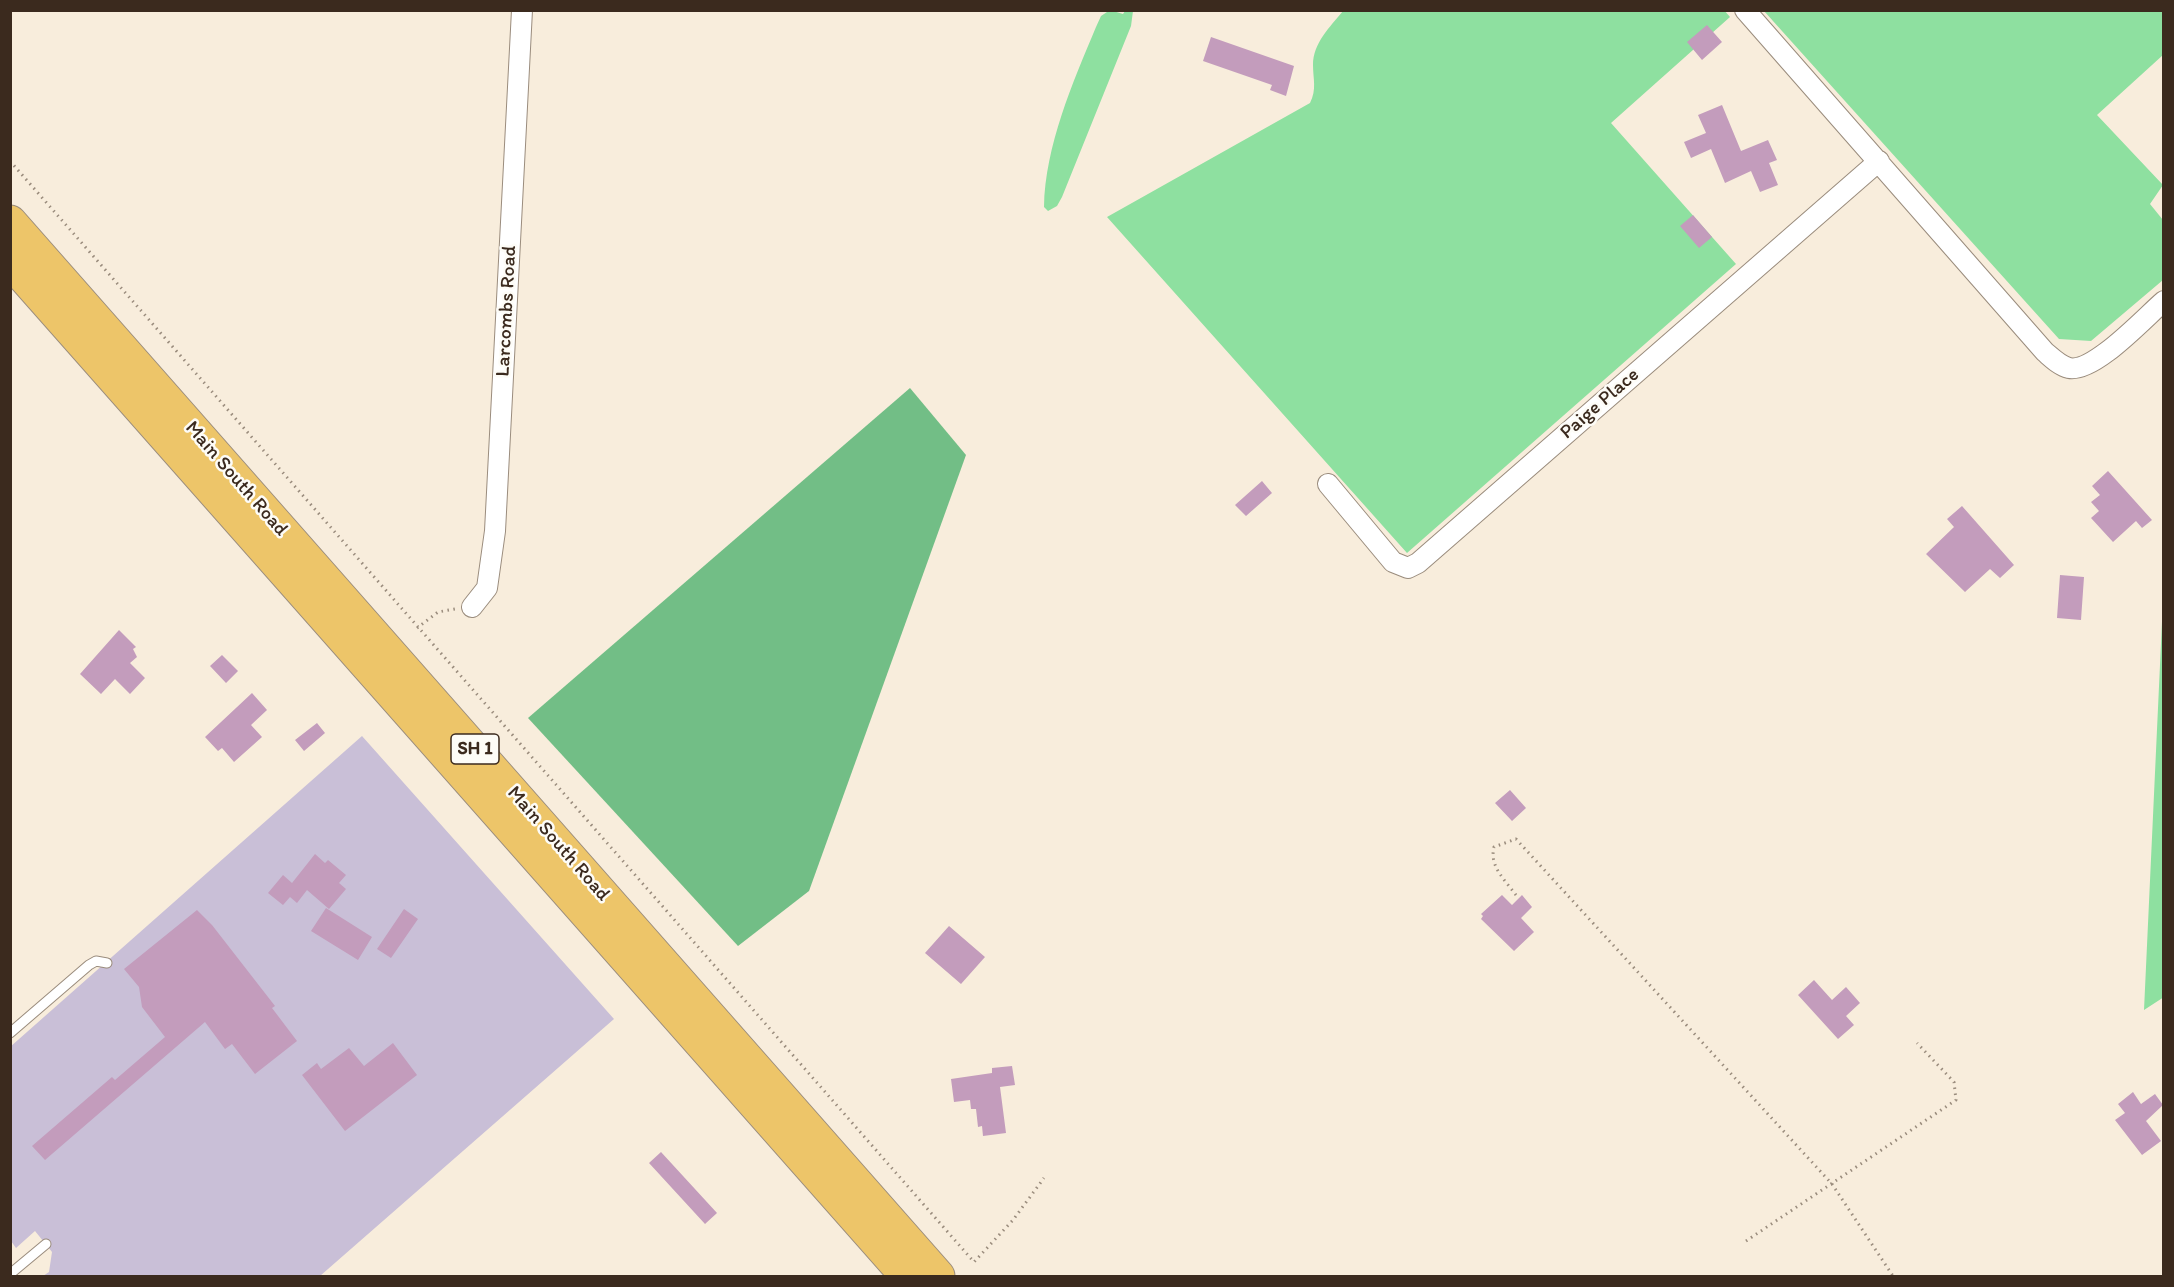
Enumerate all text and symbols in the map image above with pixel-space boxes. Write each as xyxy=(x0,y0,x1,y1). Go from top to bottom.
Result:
street label: Larcombs Road xyxy=(492,245,522,377)
street label: Paige Place xyxy=(1556,363,1644,445)
street label: Main South Road xyxy=(179,416,293,542)
road number: SH 1 xyxy=(451,734,499,764)
street label: Main South Road xyxy=(501,781,615,907)

